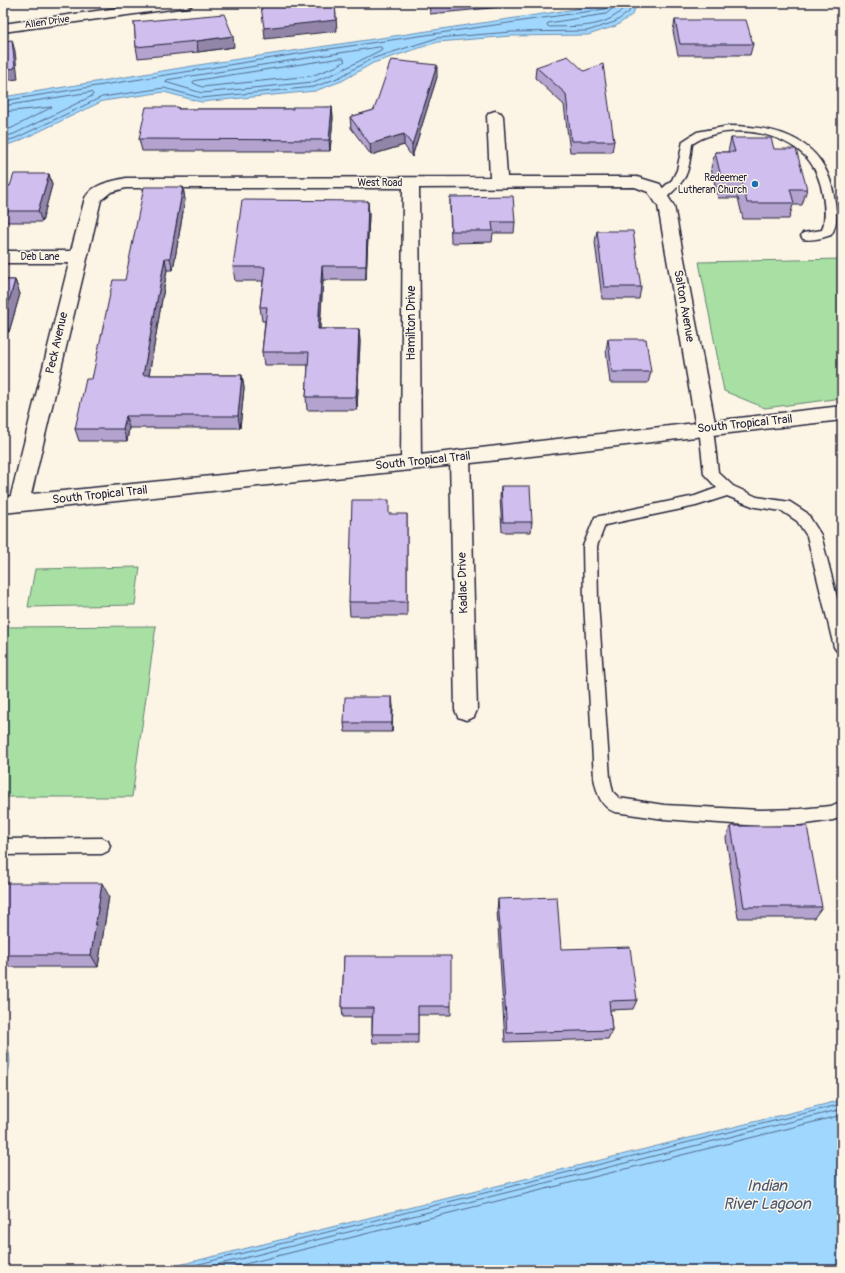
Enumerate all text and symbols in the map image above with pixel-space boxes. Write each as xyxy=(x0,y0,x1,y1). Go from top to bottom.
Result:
street label: Allen Drive xyxy=(24,13,70,31)
place label: Redeemer Lutheran Church xyxy=(678,172,747,196)
street label: West Road xyxy=(358,177,403,189)
marker: Redeemer Lutheran Church xyxy=(750,179,760,189)
street label: Deb Lane xyxy=(21,251,59,263)
street label: Salton Avenue xyxy=(670,269,698,343)
street label: Hamilton Drive xyxy=(404,285,419,361)
street label: Peck Avenue xyxy=(43,310,71,375)
street label: South Tropical Trail xyxy=(697,412,793,436)
street label: South Tropical Trail xyxy=(375,449,471,473)
street label: South Tropical Trail xyxy=(52,483,148,507)
street label: Kadlac Drive xyxy=(454,552,472,614)
water label: Indian River Lagoon xyxy=(723,1176,812,1214)

